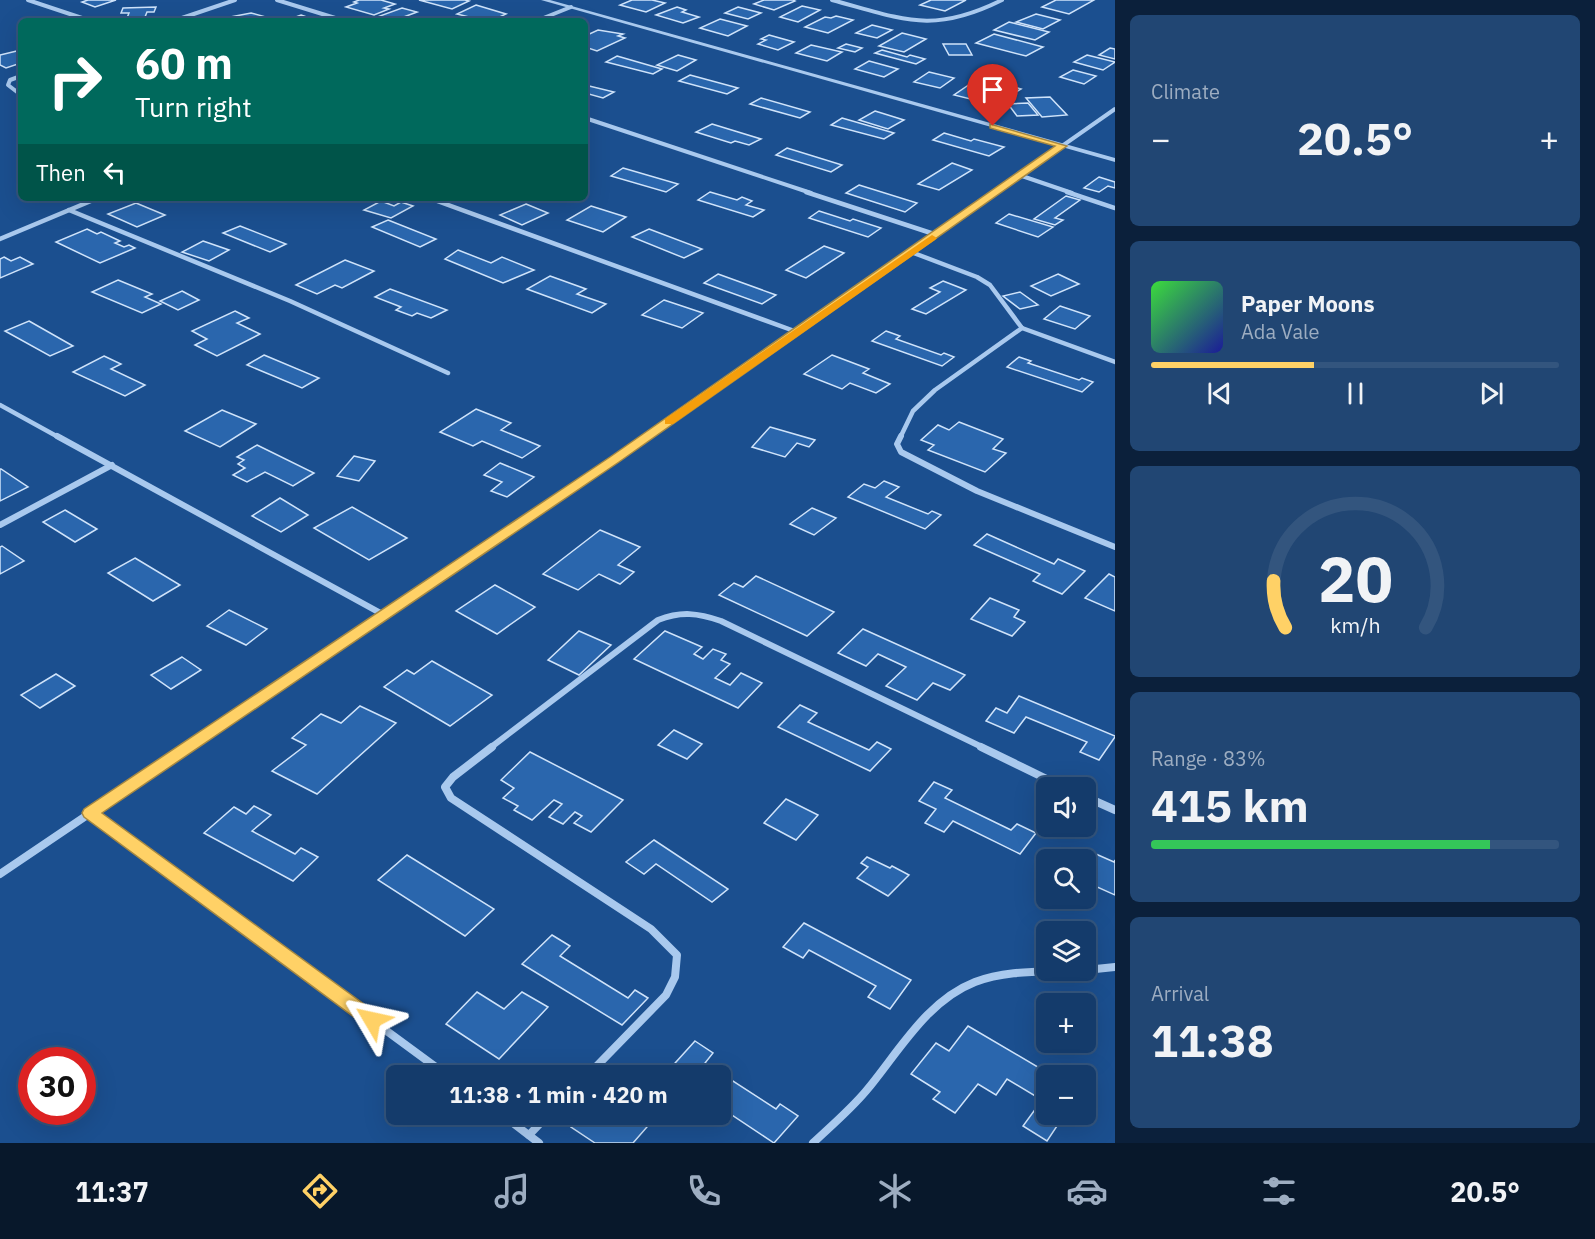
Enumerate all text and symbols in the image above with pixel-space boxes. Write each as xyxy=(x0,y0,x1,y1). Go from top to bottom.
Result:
text: 60 m xyxy=(135,36,233,91)
icon: right xyxy=(36,42,114,120)
pin xyxy=(967,64,1018,126)
icon: arrive xyxy=(976,73,1009,106)
text: Climate xyxy=(1151,78,1220,105)
text: Turn right xyxy=(135,89,252,124)
text: 20.5° xyxy=(1297,109,1413,167)
text: − xyxy=(1151,117,1171,160)
text: + xyxy=(1539,117,1559,160)
icon: left xyxy=(98,156,131,189)
text: Then xyxy=(36,158,86,187)
text: Paper Moons xyxy=(1241,289,1374,318)
text: Ada Vale xyxy=(1241,318,1320,345)
icon: previous xyxy=(1203,377,1236,410)
icon: pause xyxy=(1339,377,1372,410)
icon: next xyxy=(1475,377,1508,410)
text: 20 xyxy=(1318,539,1392,620)
text: km/h xyxy=(1330,612,1380,640)
text: Range · 83% xyxy=(1151,745,1266,772)
text: 415 km xyxy=(1151,776,1309,834)
map controls xyxy=(1036,777,1096,1125)
button: sound xyxy=(1036,777,1096,837)
button: search xyxy=(1036,849,1096,909)
button: layers xyxy=(1036,921,1096,981)
text: Arrival xyxy=(1151,980,1209,1007)
position arrow xyxy=(340,988,404,1052)
button: + xyxy=(1036,993,1096,1053)
text: 11:38 xyxy=(1151,1011,1274,1069)
speed limit sign: 30 xyxy=(18,1047,96,1125)
button: − xyxy=(1036,1065,1096,1125)
text: 11:38 · 1 min · 420 m xyxy=(449,1080,668,1109)
icon: directions xyxy=(299,1170,341,1212)
icon: music xyxy=(491,1170,533,1212)
icon: phone xyxy=(683,1170,725,1212)
icon: climate xyxy=(874,1170,916,1212)
icon: car xyxy=(1066,1170,1108,1212)
icon: filters xyxy=(1258,1170,1300,1212)
text: 11:37 xyxy=(75,1174,149,1209)
text: 20.5° xyxy=(1450,1174,1520,1209)

